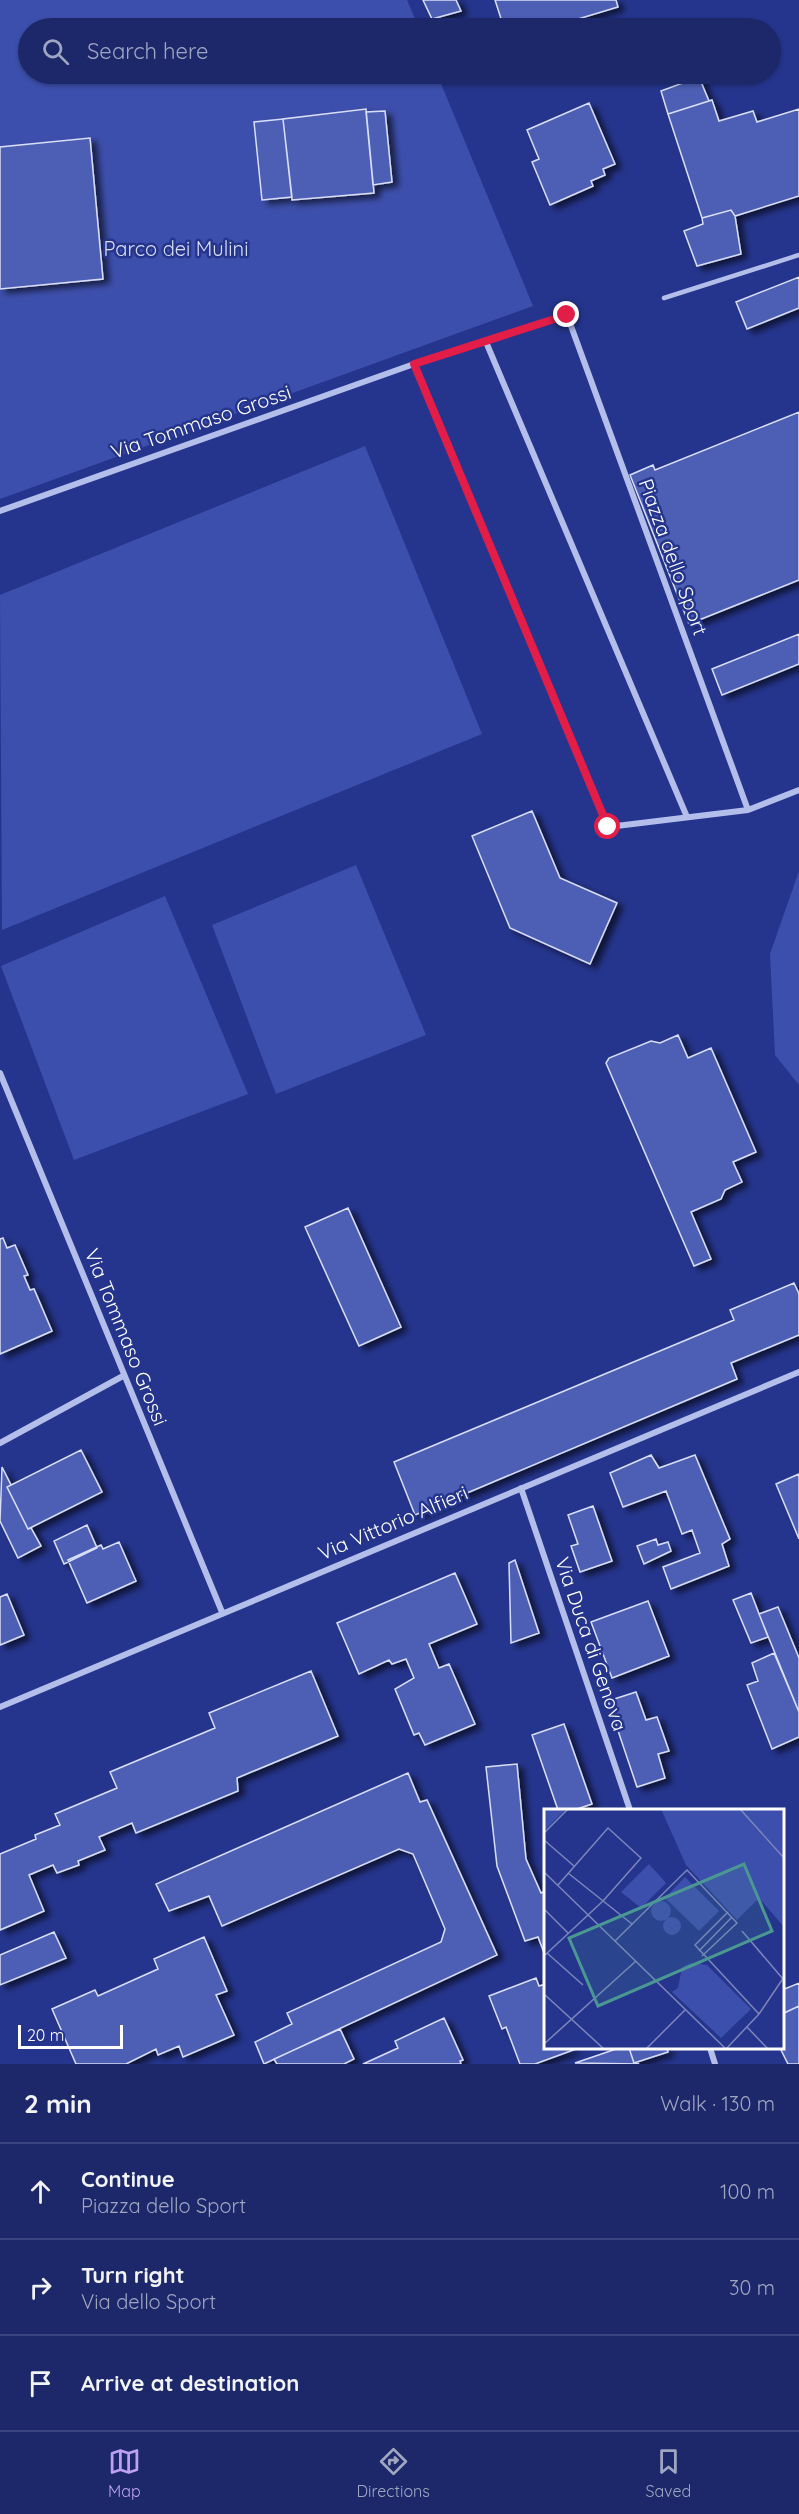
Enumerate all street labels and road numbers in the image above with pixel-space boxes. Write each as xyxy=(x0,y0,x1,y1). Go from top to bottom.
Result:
street label: Via Tommaso Grossi xyxy=(108,379,294,464)
street label: Piazza dello Sport xyxy=(634,475,713,639)
street label: Via Tommaso Grossi xyxy=(80,1245,173,1429)
street label: Via Vittorio Alfieri xyxy=(314,1480,471,1565)
street label: Via Duca di Genova xyxy=(550,1554,633,1734)

